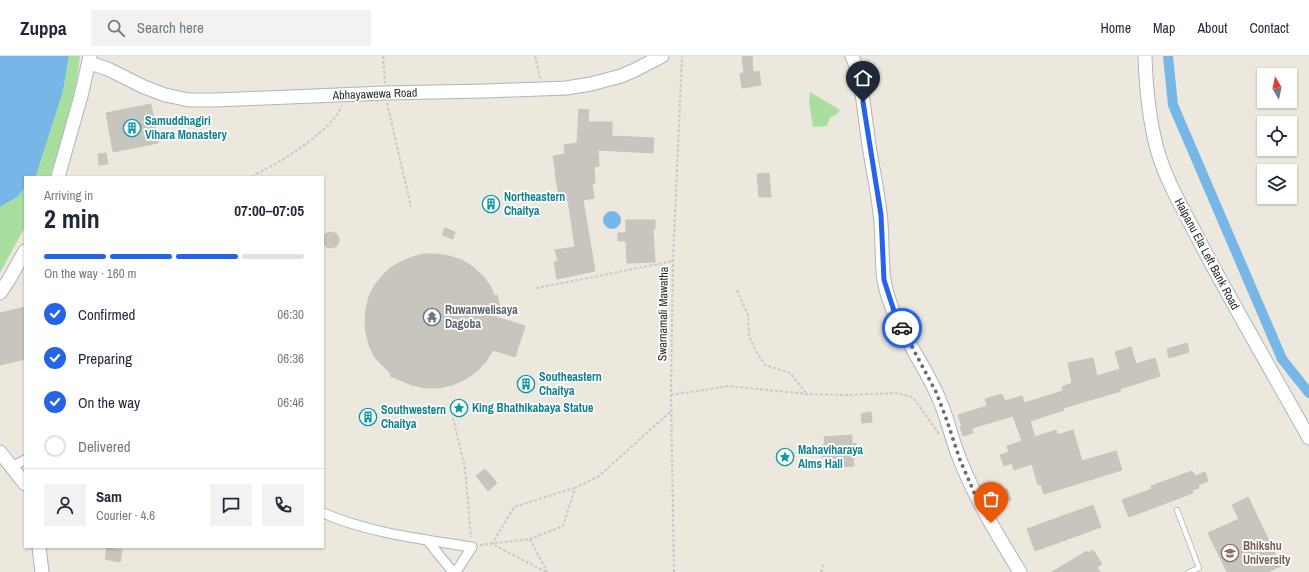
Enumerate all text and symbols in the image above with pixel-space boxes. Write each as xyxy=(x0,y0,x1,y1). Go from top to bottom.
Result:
search box xyxy=(91,10,371,46)
text: Zuppa xyxy=(20,15,67,41)
icon: search xyxy=(105,17,127,39)
text: Search here xyxy=(137,17,204,38)
text: Home xyxy=(1100,19,1131,37)
text: Map xyxy=(1153,19,1175,37)
text: About xyxy=(1197,19,1227,37)
text: Contact xyxy=(1249,19,1289,37)
pin xyxy=(846,61,880,102)
icon: home xyxy=(852,67,874,89)
north arrow xyxy=(1257,68,1297,108)
map controls xyxy=(1257,68,1297,204)
street label: Abhayawewa Road xyxy=(331,85,418,104)
place label: Samuddhagiri Vihara Monastery xyxy=(145,113,227,143)
button: locate xyxy=(1257,116,1297,156)
building icon: Samuddhagiri Vihara Monastery xyxy=(122,118,142,138)
button: layers xyxy=(1257,164,1297,204)
text: Arriving in xyxy=(44,187,93,204)
place label: Northeastern Chaitya xyxy=(504,189,565,219)
building icon: Northeastern Chaitya xyxy=(481,194,501,214)
street label: Halpanu Ela Left Bank Road xyxy=(1171,195,1243,313)
text: 07:00–07:05 xyxy=(234,200,304,221)
text: 2 min xyxy=(44,201,100,236)
text: On the way · 160 m xyxy=(44,265,136,282)
street label: Swarnamali Mawatha xyxy=(654,266,672,361)
place label: Ruwanwelisaya Dagoba xyxy=(445,302,518,332)
icon: check xyxy=(44,303,66,325)
text: Confirmed xyxy=(78,304,135,325)
text: 06:30 xyxy=(277,306,304,323)
temple icon: Ruwanwelisaya Dagoba xyxy=(422,307,442,327)
courier xyxy=(882,308,922,348)
icon: car xyxy=(891,317,913,339)
icon: check xyxy=(44,347,66,369)
text: Preparing xyxy=(78,348,132,369)
text: 06:36 xyxy=(277,350,304,367)
place label: Southeastern Chaitya xyxy=(539,369,602,399)
building icon: Southeastern Chaitya xyxy=(516,374,536,394)
icon: check xyxy=(44,391,66,413)
text: On the way xyxy=(78,392,140,413)
text: 06:46 xyxy=(277,394,304,411)
place icon: King Bhathikabaya Statue xyxy=(449,398,469,418)
place label: King Bhathikabaya Statue xyxy=(472,400,594,416)
place label: Southwestern Chaitya xyxy=(381,402,446,432)
building icon: Southwestern Chaitya xyxy=(358,407,378,427)
text: Delivered xyxy=(78,436,131,457)
place label: Mahaviharaya Alms Hall xyxy=(798,442,864,472)
place icon: Mahaviharaya Alms Hall xyxy=(775,447,795,467)
pin xyxy=(974,482,1008,523)
button: person xyxy=(44,484,86,526)
button: chat xyxy=(210,484,252,526)
button: phone xyxy=(262,484,304,526)
text: Sam xyxy=(96,486,122,507)
icon: bag xyxy=(980,488,1002,510)
text: Courier · 4.6 xyxy=(96,507,155,524)
place label: Bhikshu University xyxy=(1243,538,1291,568)
school or university icon: Bhikshu University xyxy=(1220,543,1240,563)

